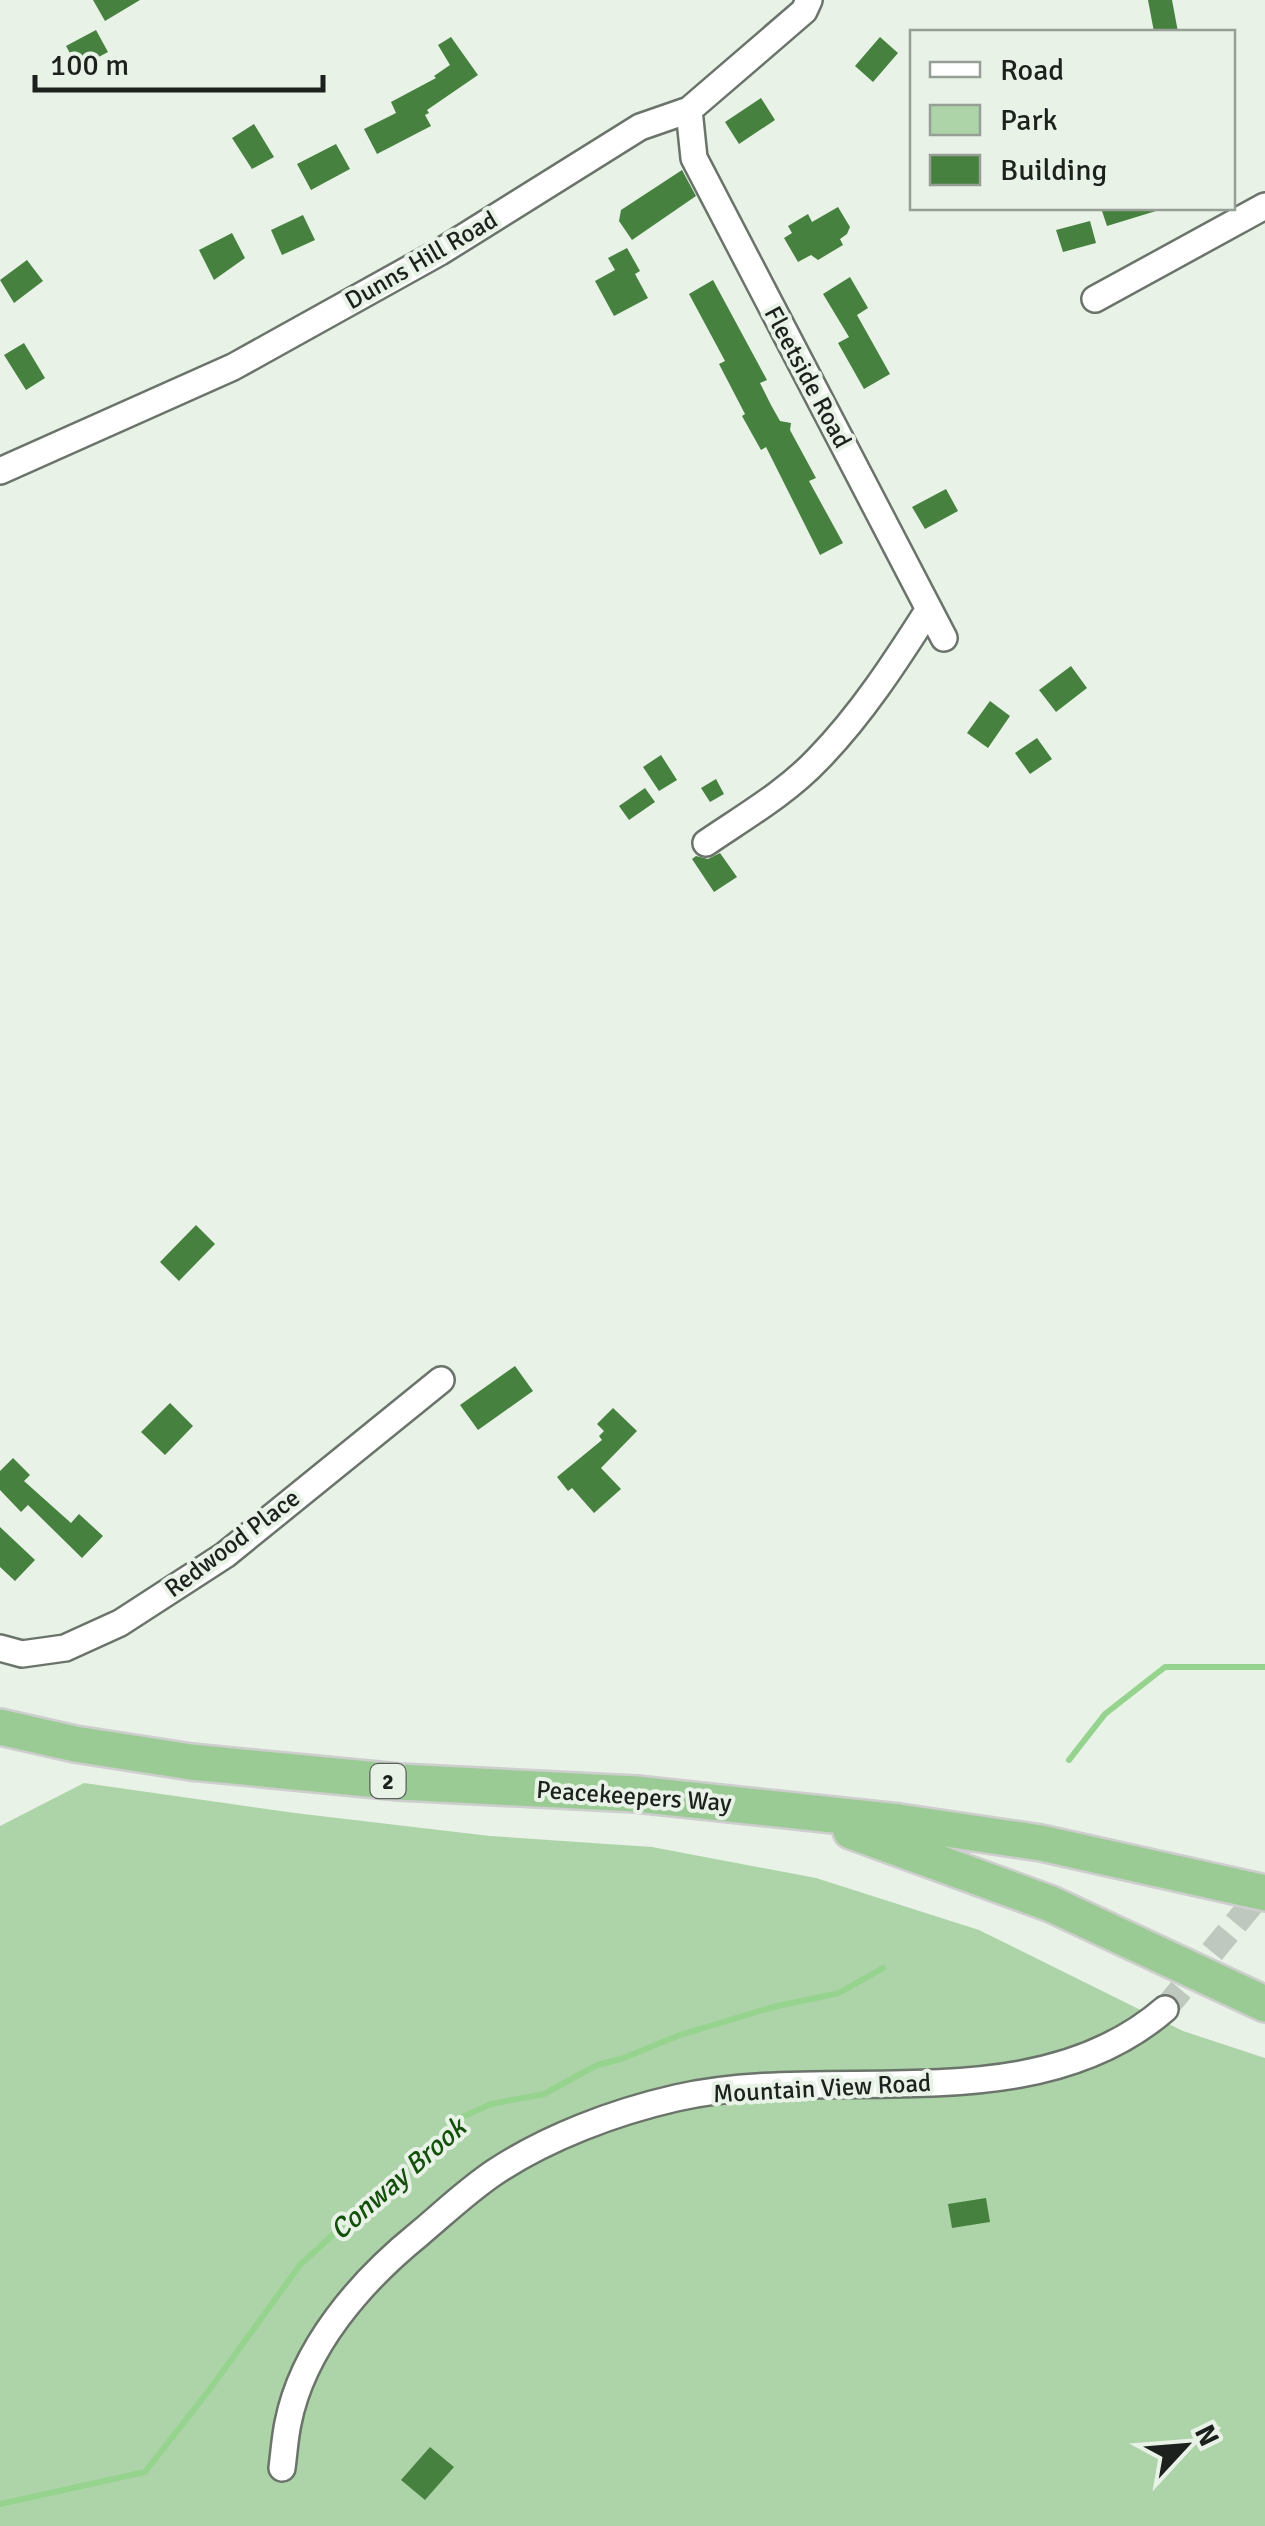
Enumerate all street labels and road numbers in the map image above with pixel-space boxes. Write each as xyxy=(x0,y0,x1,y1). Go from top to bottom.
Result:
street label: Dunns Hill Road xyxy=(339,204,503,316)
street label: Fleetside Road xyxy=(758,301,858,453)
street label: Redwood Place xyxy=(158,1482,306,1604)
road number: 2 xyxy=(370,1764,406,1798)
street label: Peacekeepers Way xyxy=(535,1774,733,1818)
street label: Mountain View Road xyxy=(712,2067,932,2109)

